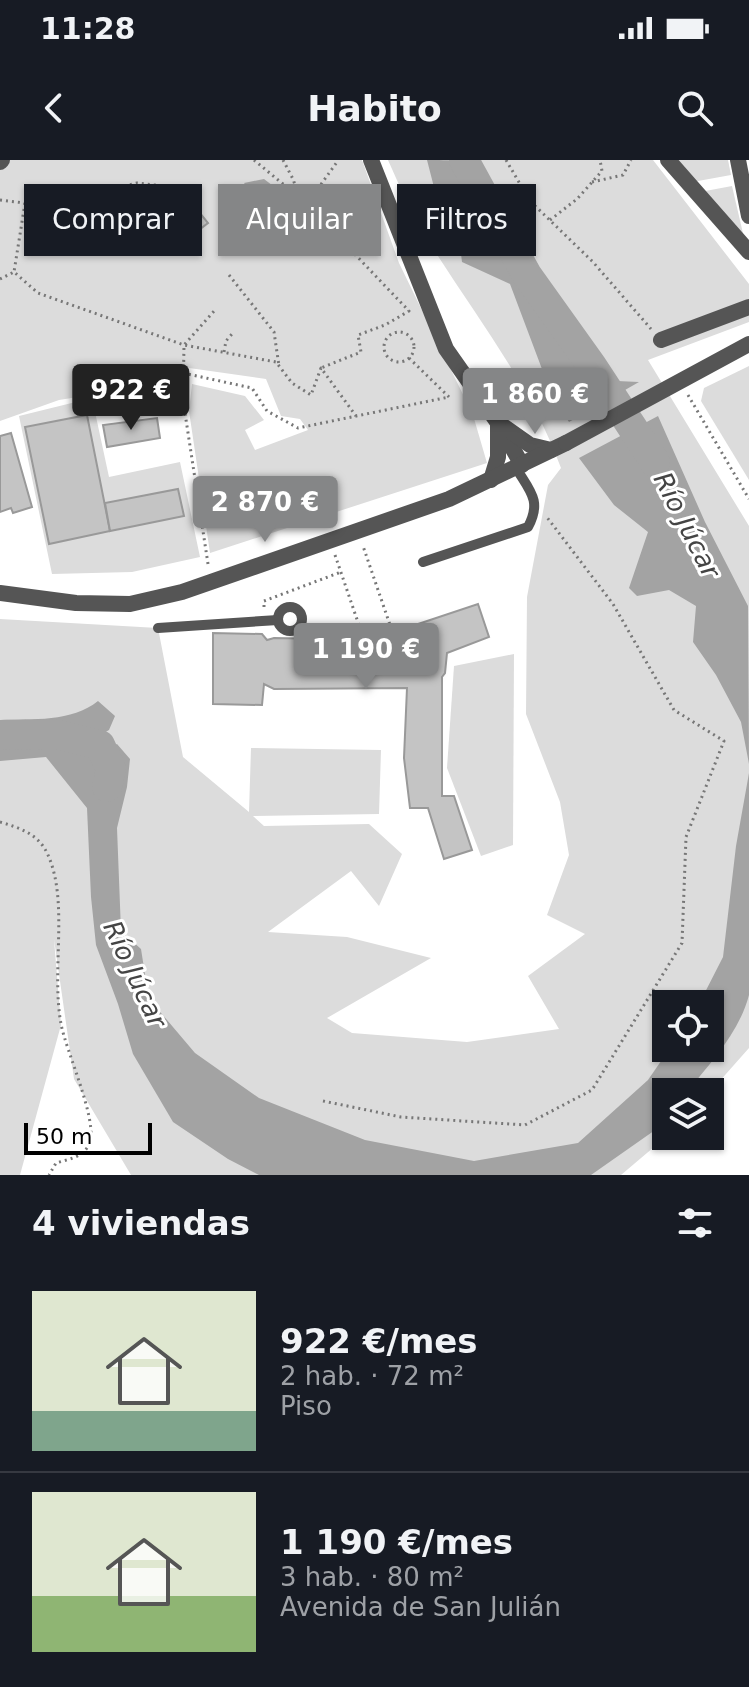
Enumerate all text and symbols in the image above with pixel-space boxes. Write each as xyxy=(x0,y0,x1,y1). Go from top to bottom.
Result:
text: 11:28 xyxy=(40,11,136,46)
icon: back xyxy=(32,86,76,130)
icon: search xyxy=(673,86,717,130)
text: Habito xyxy=(307,88,442,129)
chip: Comprar xyxy=(24,184,202,256)
chip: Alquilar xyxy=(218,184,381,256)
chip: Filtros xyxy=(397,184,536,256)
pin: 922 € xyxy=(75,364,187,432)
pin: 1 860 € xyxy=(461,368,609,436)
text: 922 € xyxy=(90,375,172,405)
text: 1 860 € xyxy=(481,379,589,409)
water label: Río Júcar xyxy=(648,467,727,585)
pin: 2 870 € xyxy=(191,476,339,544)
text: 2 870 € xyxy=(211,487,319,517)
pin: 1 190 € xyxy=(292,623,440,691)
text: 1 190 € xyxy=(312,634,420,664)
water label: Río Júcar xyxy=(97,916,174,1034)
map controls xyxy=(652,990,724,1150)
button: locate xyxy=(652,990,724,1062)
button: layers xyxy=(652,1078,724,1150)
scale bar xyxy=(24,1119,152,1155)
text: 50 m xyxy=(36,1124,92,1149)
icon: filters xyxy=(673,1201,717,1245)
text: 4 viviendas xyxy=(32,1203,250,1243)
text: 922 €/mes xyxy=(280,1321,478,1361)
icon: home xyxy=(96,1323,192,1419)
text: 2 hab. · 72 m² xyxy=(280,1361,464,1391)
text: Piso xyxy=(280,1391,332,1421)
text: 1 190 €/mes xyxy=(280,1522,513,1562)
icon: home xyxy=(96,1524,192,1620)
text: 3 hab. · 80 m² xyxy=(280,1562,464,1592)
text: Avenida de San Julián xyxy=(280,1592,561,1622)

